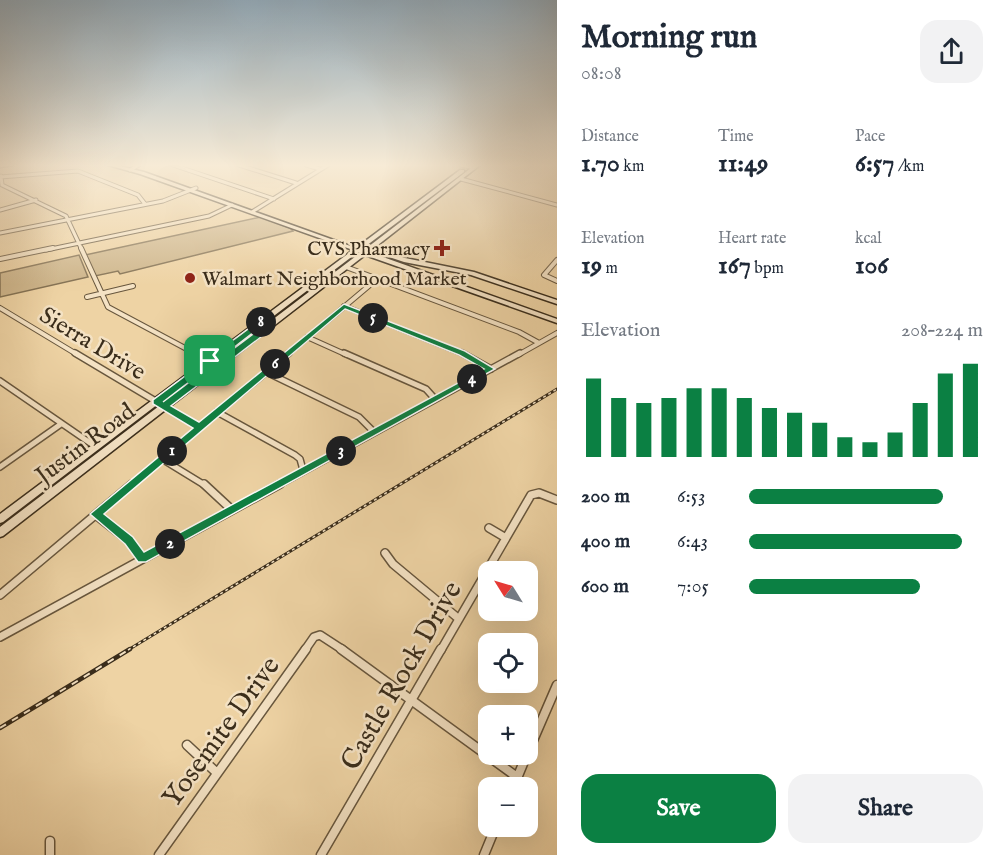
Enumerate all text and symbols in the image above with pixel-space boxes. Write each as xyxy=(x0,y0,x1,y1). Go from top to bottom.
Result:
text: Morning run xyxy=(581,17,757,59)
button: share xyxy=(920,20,983,83)
text: 08:08 xyxy=(581,61,622,86)
text: Distance xyxy=(581,127,639,147)
text: Time xyxy=(718,127,754,147)
text: Pace xyxy=(855,127,885,147)
text: 1.70 xyxy=(581,147,620,180)
text: 11:49 xyxy=(718,147,768,180)
text: 6:57 xyxy=(855,147,894,180)
text: km xyxy=(620,157,644,177)
text: /km xyxy=(894,157,924,177)
text: Elevation xyxy=(581,229,644,249)
text: Heart rate xyxy=(718,229,786,249)
text: kcal xyxy=(855,229,882,249)
place label: CVS Pharmacy xyxy=(307,237,430,262)
marker: CVS Pharmacy xyxy=(435,241,449,255)
text: 19 xyxy=(581,249,602,282)
text: 167 xyxy=(718,249,751,282)
text: 106 xyxy=(855,249,888,282)
text: m xyxy=(602,259,618,279)
text: bpm xyxy=(751,259,784,279)
place label: Walmart Neighborhood Market xyxy=(202,267,467,292)
marker: Walmart Neighborhood Market xyxy=(183,271,197,285)
street label: Sierra Drive xyxy=(33,300,151,388)
pin: 5 xyxy=(358,303,388,333)
pin: 8 xyxy=(246,307,276,337)
text: 5 xyxy=(370,308,376,328)
text: 8 xyxy=(258,312,264,332)
text: Elevation xyxy=(581,318,660,343)
text: 208–224 m xyxy=(901,318,983,343)
pin xyxy=(184,335,235,386)
icon: arrive xyxy=(193,344,226,377)
pin: 6 xyxy=(260,349,290,379)
text: 6 xyxy=(272,354,278,374)
pin: 4 xyxy=(457,364,487,394)
text: 4 xyxy=(468,369,476,389)
street label: Justin Road xyxy=(27,397,142,494)
pin: 1 xyxy=(157,436,187,466)
pin: 3 xyxy=(326,436,356,466)
text: 1 xyxy=(169,441,175,461)
text: 3 xyxy=(338,441,344,461)
text: 200 m xyxy=(581,484,630,509)
text: 6:53 xyxy=(677,484,705,509)
pin: 2 xyxy=(155,529,185,559)
text: 400 m xyxy=(581,529,630,554)
text: 6:43 xyxy=(677,529,708,554)
text: 2 xyxy=(166,534,174,554)
north arrow xyxy=(478,561,538,621)
map controls xyxy=(478,561,538,837)
text: 600 m xyxy=(581,574,629,599)
text: 7:05 xyxy=(677,574,709,599)
street label: Castle Rock Drive xyxy=(334,575,471,777)
button: locate xyxy=(478,633,538,693)
street label: Yosemite Drive xyxy=(156,650,289,815)
button: + xyxy=(478,705,538,765)
button: Save xyxy=(581,774,776,843)
button: Share xyxy=(788,774,983,843)
button: − xyxy=(478,777,538,837)

